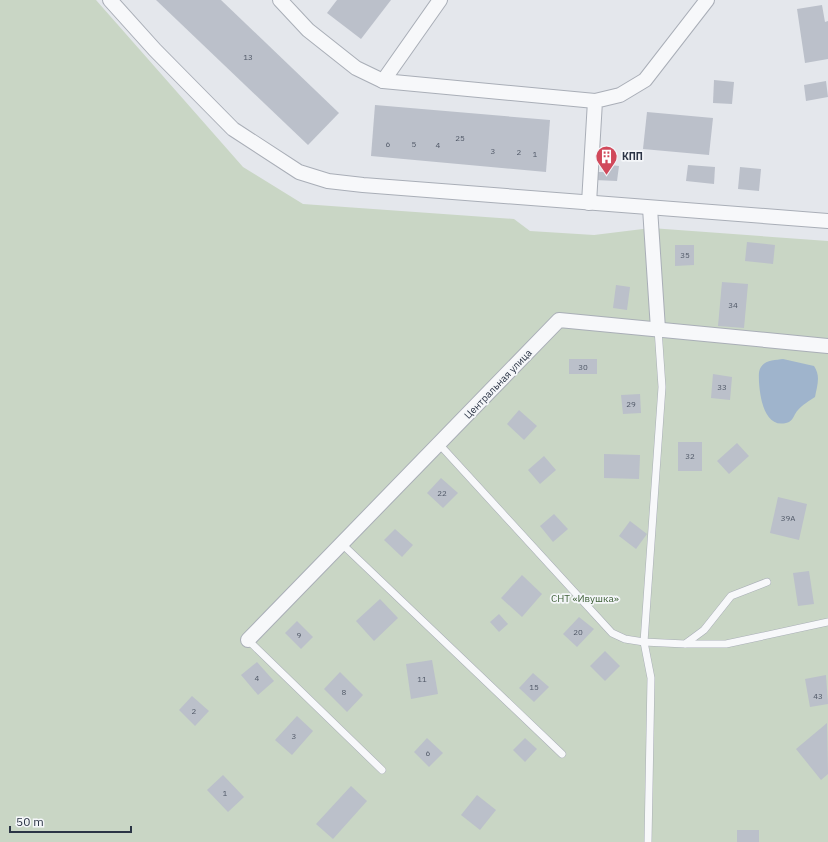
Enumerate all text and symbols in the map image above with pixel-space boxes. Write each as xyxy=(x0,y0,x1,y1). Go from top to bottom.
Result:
house number: 13 xyxy=(243,52,253,62)
house number: 25 xyxy=(455,133,465,143)
house number: 6 xyxy=(386,139,391,149)
house number: 5 xyxy=(412,139,417,149)
house number: 4 xyxy=(436,140,441,150)
building icon: КПП xyxy=(593,143,619,176)
house number: 3 xyxy=(491,146,496,156)
house number: 2 xyxy=(517,147,522,157)
house number: 1 xyxy=(533,149,538,159)
place label: КПП xyxy=(622,150,643,163)
house number: 35 xyxy=(680,250,690,260)
house number: 34 xyxy=(728,300,738,310)
street label: Центральная улица xyxy=(461,346,535,422)
house number: 30 xyxy=(578,362,588,372)
house number: 33 xyxy=(717,382,727,392)
house number: 29 xyxy=(626,399,636,409)
house number: 32 xyxy=(685,451,695,461)
house number: 22 xyxy=(437,488,447,498)
house number: 39А xyxy=(781,513,795,523)
park label: СНТ «Ивушка» xyxy=(551,592,619,605)
house number: 20 xyxy=(573,627,583,637)
house number: 9 xyxy=(297,630,302,640)
house number: 4 xyxy=(255,673,260,683)
house number: 11 xyxy=(417,674,427,684)
house number: 15 xyxy=(529,682,539,692)
house number: 8 xyxy=(342,687,347,697)
house number: 43 xyxy=(813,691,823,701)
house number: 2 xyxy=(192,706,197,716)
house number: 3 xyxy=(292,731,297,741)
house number: 6 xyxy=(426,748,431,758)
house number: 1 xyxy=(223,788,228,798)
scale bar xyxy=(10,808,131,834)
text: 50 m xyxy=(16,814,44,829)

